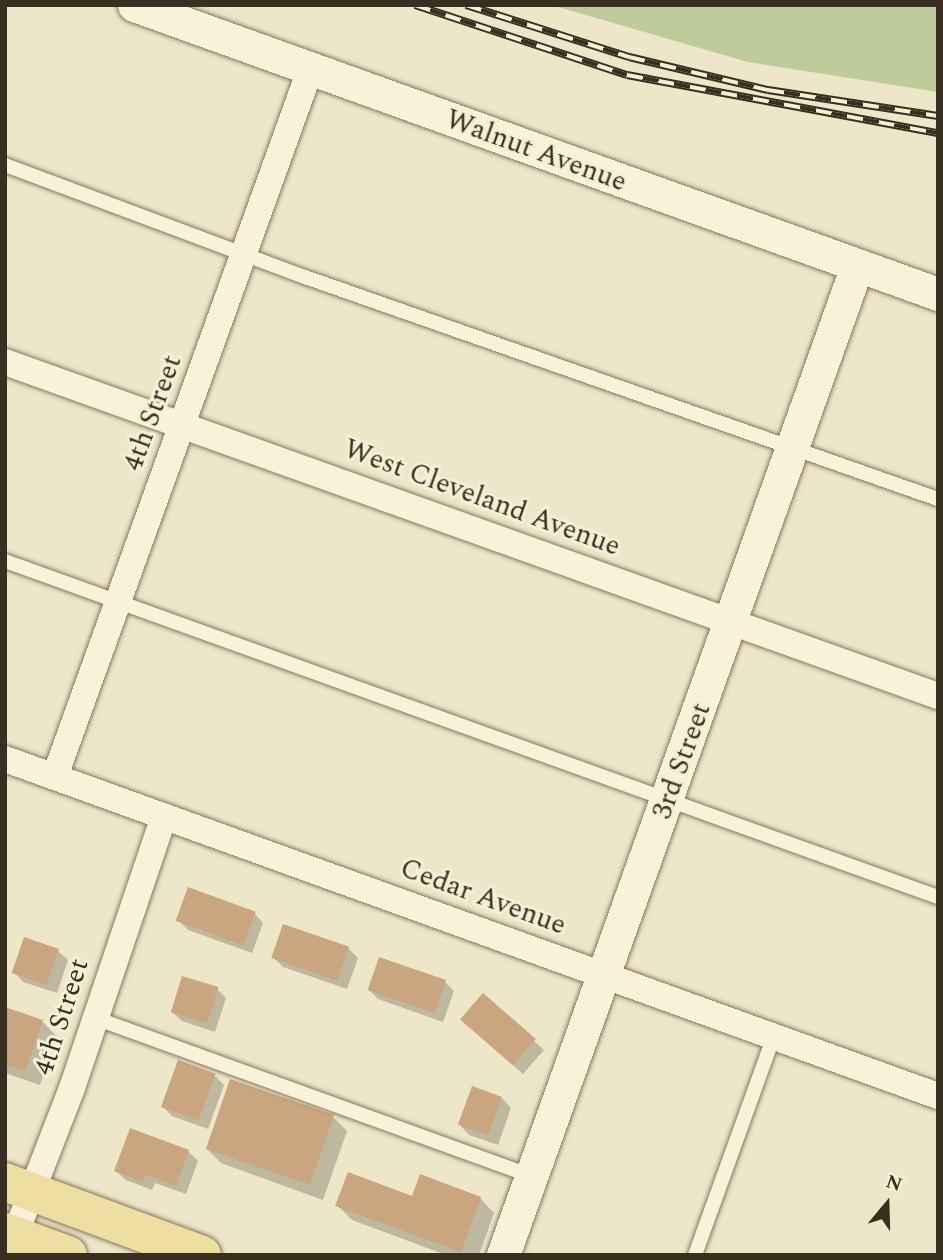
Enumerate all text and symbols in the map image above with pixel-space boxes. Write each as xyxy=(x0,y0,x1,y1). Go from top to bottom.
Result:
street label: Walnut Avenue xyxy=(441,103,631,199)
street label: 4th Street xyxy=(117,351,189,475)
street label: West Cleveland Avenue xyxy=(339,432,625,564)
street label: 3rd Street xyxy=(645,698,719,824)
street label: Cedar Avenue xyxy=(396,851,570,943)
street label: 4th Street xyxy=(27,954,97,1080)
text: N xyxy=(882,1167,906,1200)
north arrow xyxy=(852,1169,922,1239)

